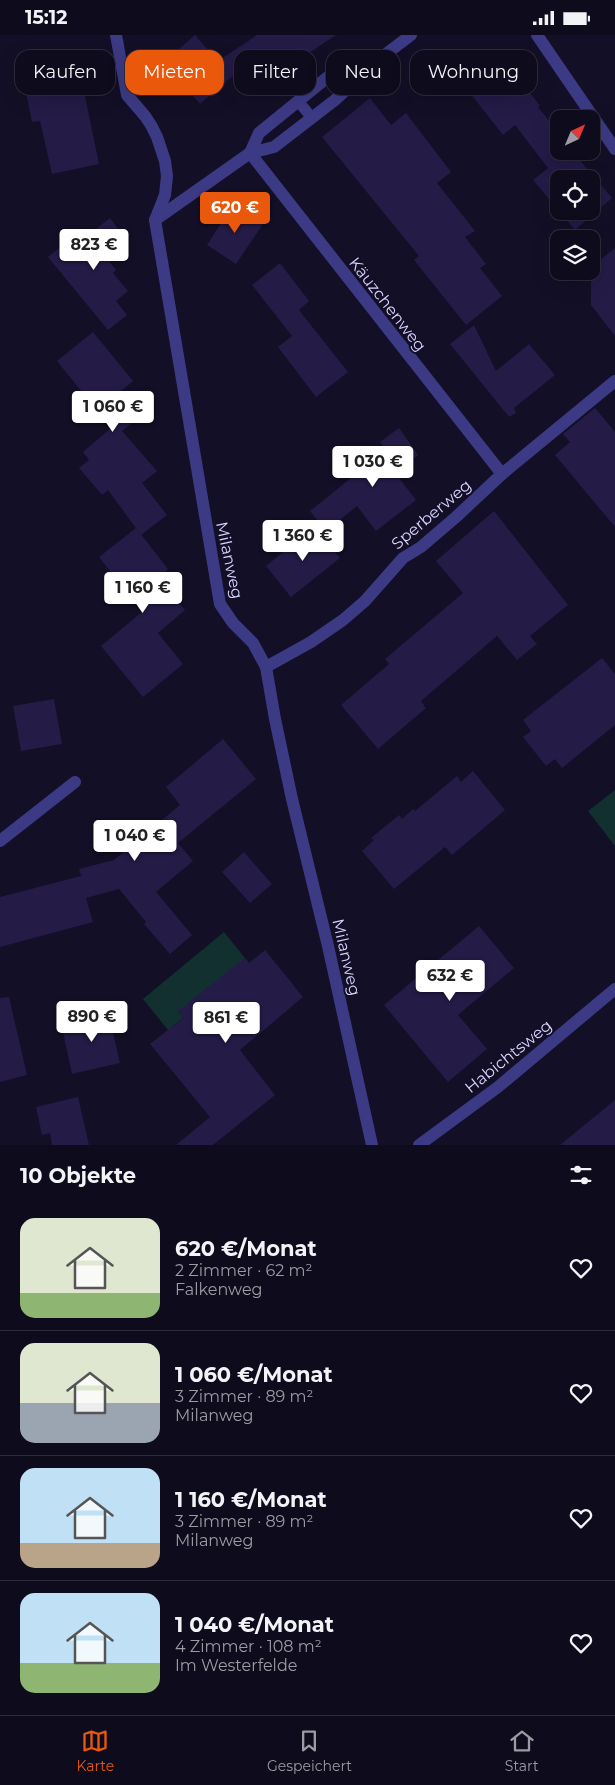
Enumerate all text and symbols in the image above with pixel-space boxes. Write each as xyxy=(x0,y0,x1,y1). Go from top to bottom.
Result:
text: 15:12 xyxy=(25,6,67,29)
chip: Kaufen xyxy=(15,50,115,95)
chip: Mieten xyxy=(125,50,224,95)
chip: Filter xyxy=(234,50,316,95)
chip: Neu xyxy=(326,50,400,95)
chip: Wohnung xyxy=(410,50,537,95)
north arrow xyxy=(550,110,600,160)
map controls xyxy=(550,110,600,280)
button: locate xyxy=(550,170,600,220)
pin: 620 € xyxy=(200,191,270,234)
text: 620 € xyxy=(211,198,259,217)
pin: 823 € xyxy=(59,229,129,271)
button: layers xyxy=(550,230,600,280)
text: 823 € xyxy=(71,235,117,254)
street label: Käuzchenweg xyxy=(345,254,430,355)
pin: 1 060 € xyxy=(67,391,159,433)
text: 1 060 € xyxy=(83,397,143,416)
pin: 1 030 € xyxy=(327,445,419,488)
text: 1 030 € xyxy=(343,452,403,471)
street label: Sperberweg xyxy=(388,476,475,553)
pin: 1 360 € xyxy=(257,519,349,562)
street label: Milanweg xyxy=(212,520,247,600)
text: 1 360 € xyxy=(274,526,332,545)
pin: 1 160 € xyxy=(97,571,189,614)
text: 1 160 € xyxy=(115,578,171,597)
pin: 1 040 € xyxy=(89,819,181,862)
text: 1 040 € xyxy=(104,826,166,845)
street label: Milanweg xyxy=(328,917,365,997)
pin: 632 € xyxy=(415,959,485,1002)
text: 632 € xyxy=(427,966,473,985)
pin: 890 € xyxy=(57,1001,127,1043)
pin: 861 € xyxy=(191,1001,261,1044)
text: 890 € xyxy=(67,1007,117,1026)
text: 861 € xyxy=(204,1008,248,1027)
street label: Habichtsweg xyxy=(461,1016,555,1097)
icon: filters xyxy=(567,1161,595,1189)
text: 10 Objekte xyxy=(20,1163,136,1188)
text: 620 €/Monat xyxy=(175,1236,317,1261)
icon: home xyxy=(60,1238,120,1298)
icon: heart xyxy=(567,1254,595,1282)
text: 2 Zimmer · 62 m² xyxy=(175,1261,312,1280)
text: Falkenweg xyxy=(175,1280,263,1299)
text: 1 060 €/Monat xyxy=(175,1362,333,1387)
icon: home xyxy=(60,1363,120,1423)
icon: heart xyxy=(567,1379,595,1407)
text: 3 Zimmer · 89 m² xyxy=(175,1387,313,1406)
text: Milanweg xyxy=(175,1406,253,1425)
text: 1 160 €/Monat xyxy=(175,1487,327,1512)
icon: home xyxy=(60,1488,120,1548)
icon: heart xyxy=(567,1504,595,1532)
text: 3 Zimmer · 89 m² xyxy=(175,1512,313,1531)
text: Milanweg xyxy=(175,1531,253,1550)
text: 1 040 €/Monat xyxy=(175,1612,334,1637)
icon: home xyxy=(60,1613,120,1673)
icon: heart xyxy=(567,1629,595,1657)
text: 4 Zimmer · 108 m² xyxy=(175,1637,322,1656)
text: Im Westerfelde xyxy=(175,1656,297,1675)
tab: Karte xyxy=(76,1727,114,1775)
tab: Gespeichert xyxy=(267,1727,352,1775)
tab: Start xyxy=(505,1727,539,1775)

